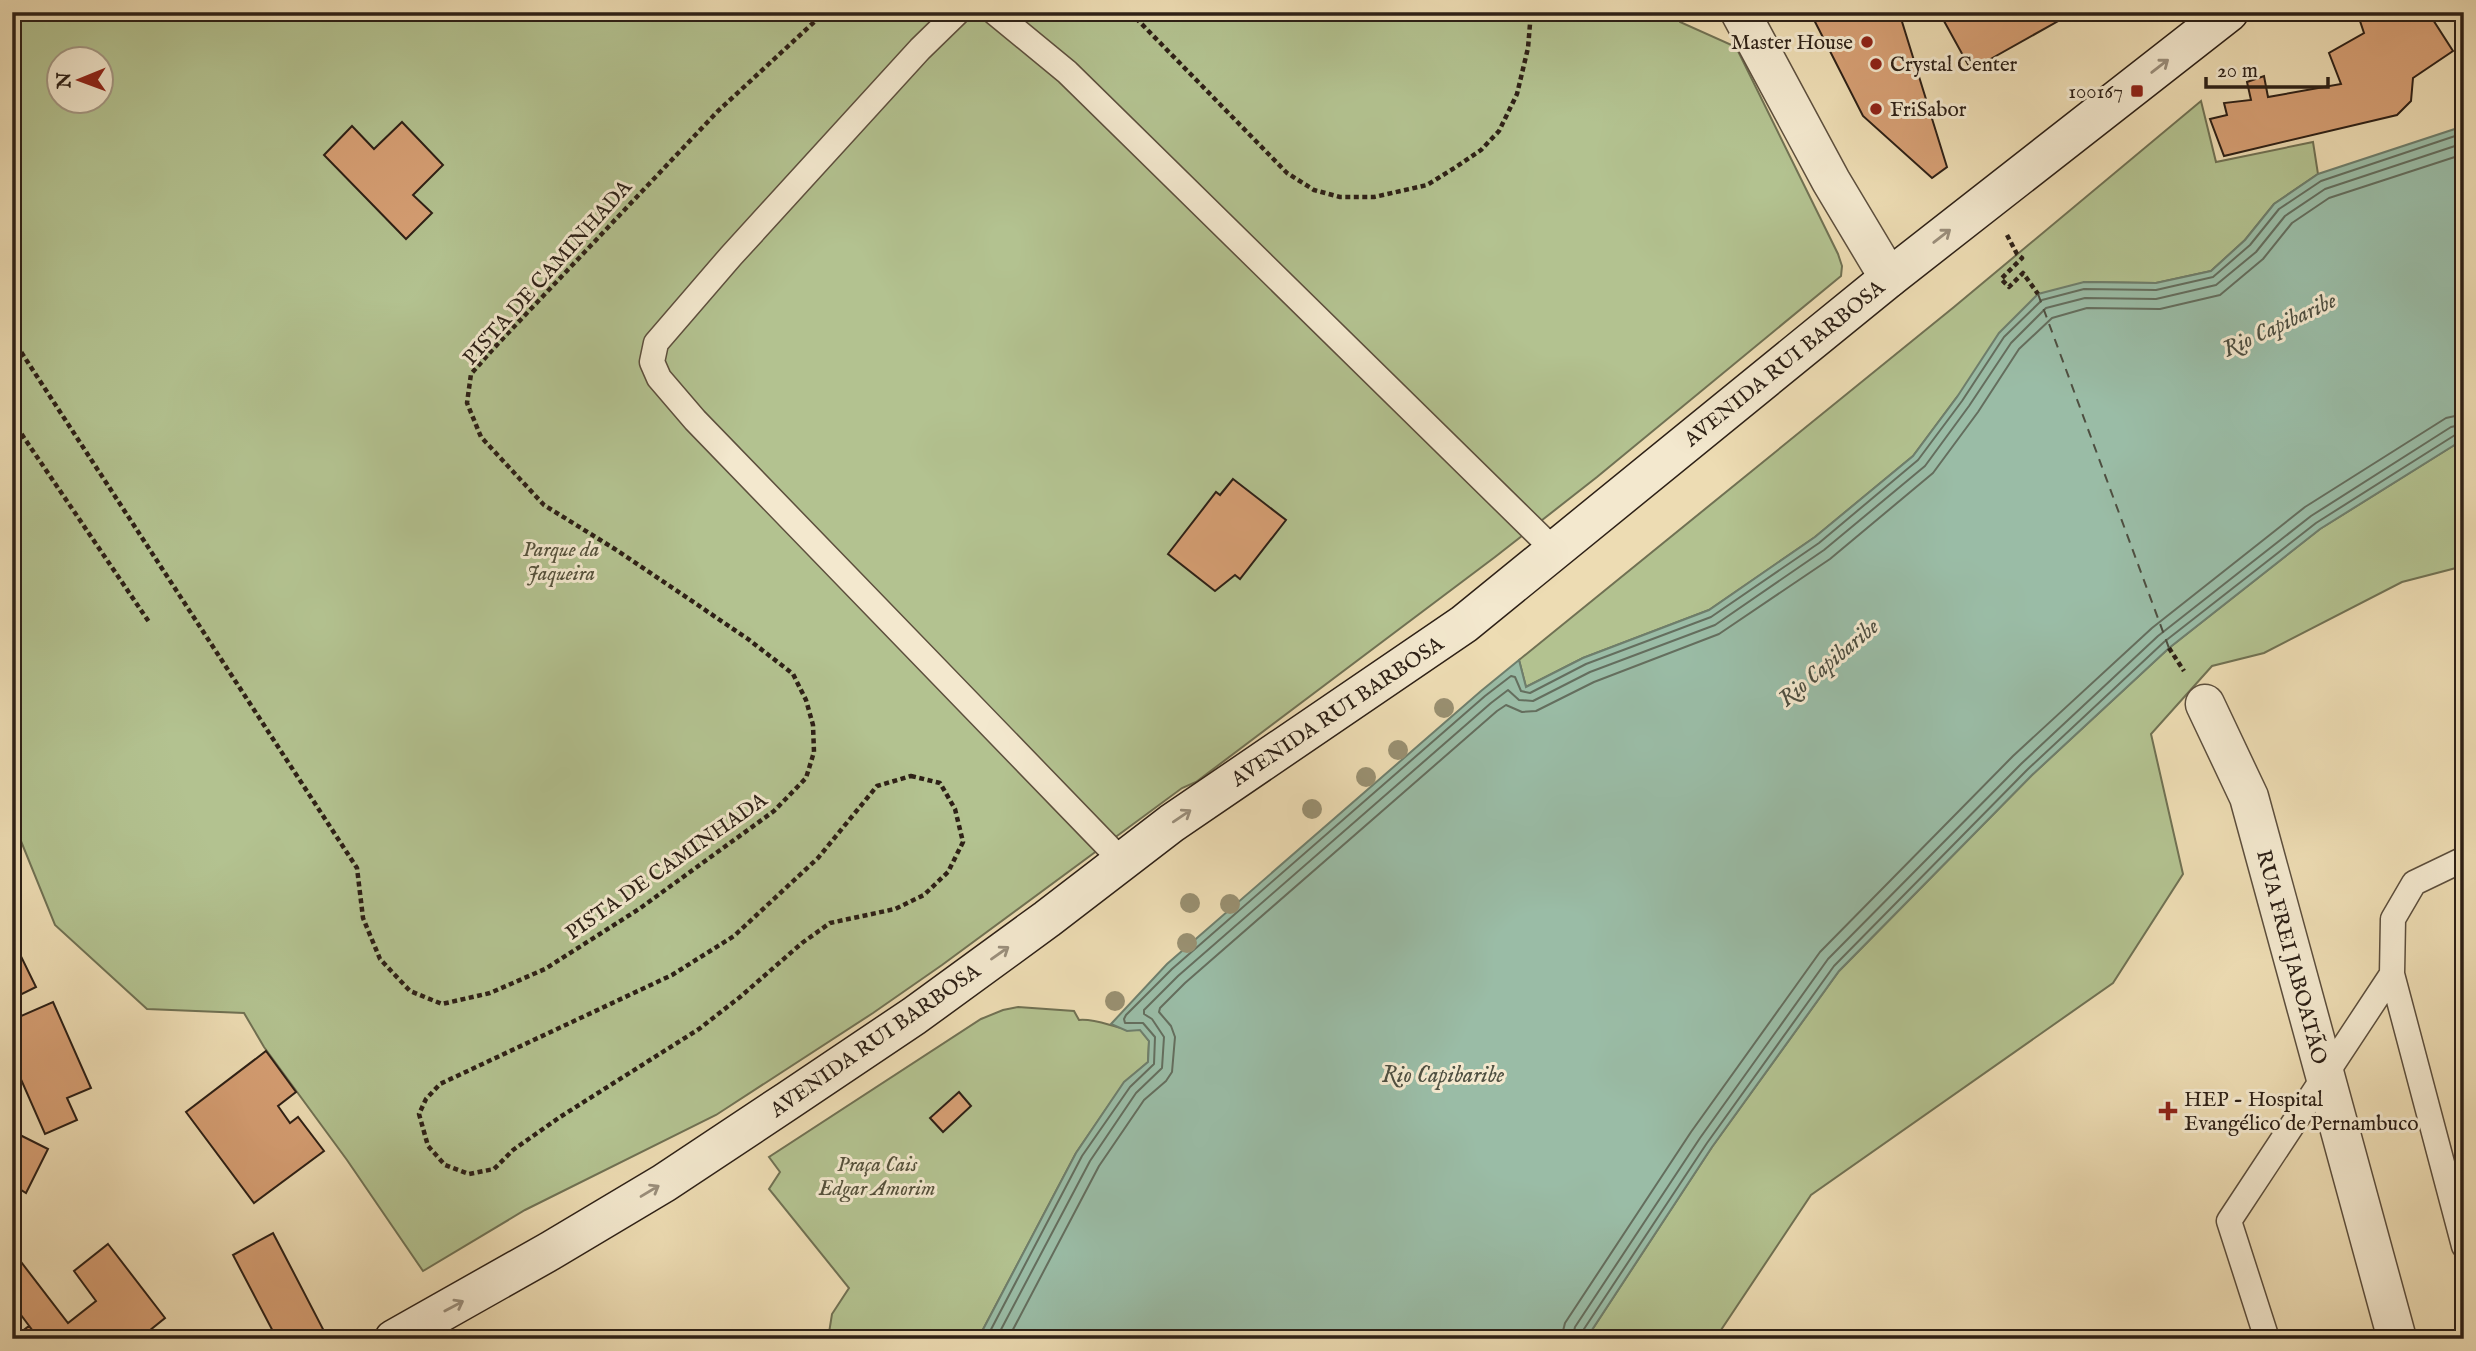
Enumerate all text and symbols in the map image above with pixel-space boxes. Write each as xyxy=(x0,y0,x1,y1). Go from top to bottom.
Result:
place label: Master House xyxy=(1731,30,1853,57)
marker: Master House xyxy=(1859,34,1875,50)
north arrow xyxy=(46,46,116,116)
scale bar xyxy=(2206,46,2329,90)
place label: Crystal Center xyxy=(1890,52,2018,79)
marker: Crystal Center xyxy=(1868,56,1884,72)
one-way arrow xyxy=(2151,58,2169,73)
text: 20 m xyxy=(2217,58,2258,85)
text: N xyxy=(53,71,77,90)
place label: 100167 xyxy=(2068,79,2123,106)
marker: 100167 xyxy=(2129,83,2145,99)
place label: FriSabor xyxy=(1890,97,1967,124)
marker: FriSabor xyxy=(1868,101,1884,117)
street label: PISTA DE CAMINHADA xyxy=(458,174,639,371)
one-way arrow xyxy=(1933,228,1951,243)
street label: AVENIDA RUI BARBOSA xyxy=(1678,274,1891,454)
water label: Rio Capibaribe xyxy=(2218,286,2342,364)
park label: Parque da Jaqueira xyxy=(523,537,599,588)
water label: Rio Capibaribe xyxy=(1773,612,1885,714)
street label: AVENIDA RUI BARBOSA xyxy=(1226,630,1450,794)
street label: PISTA DE CAMINHADA xyxy=(561,787,774,947)
one-way arrow xyxy=(1172,809,1191,823)
street label: RUA FREI JABOATÃO xyxy=(2249,847,2333,1068)
one-way arrow xyxy=(990,945,1009,960)
street label: AVENIDA RUI BARBOSA xyxy=(765,958,987,1125)
water label: Rio Capibaribe xyxy=(1382,1061,1505,1090)
place label: HEP - Hospital Evangélico de Pernambuco xyxy=(2184,1087,2419,1138)
marker: HEP - Hospital Evangélico de Pernambuco xyxy=(2158,1101,2178,1121)
park label: Praça Cais Edgar Amorim xyxy=(818,1152,935,1203)
one-way arrow xyxy=(640,1184,660,1198)
one-way arrow xyxy=(443,1299,464,1313)

